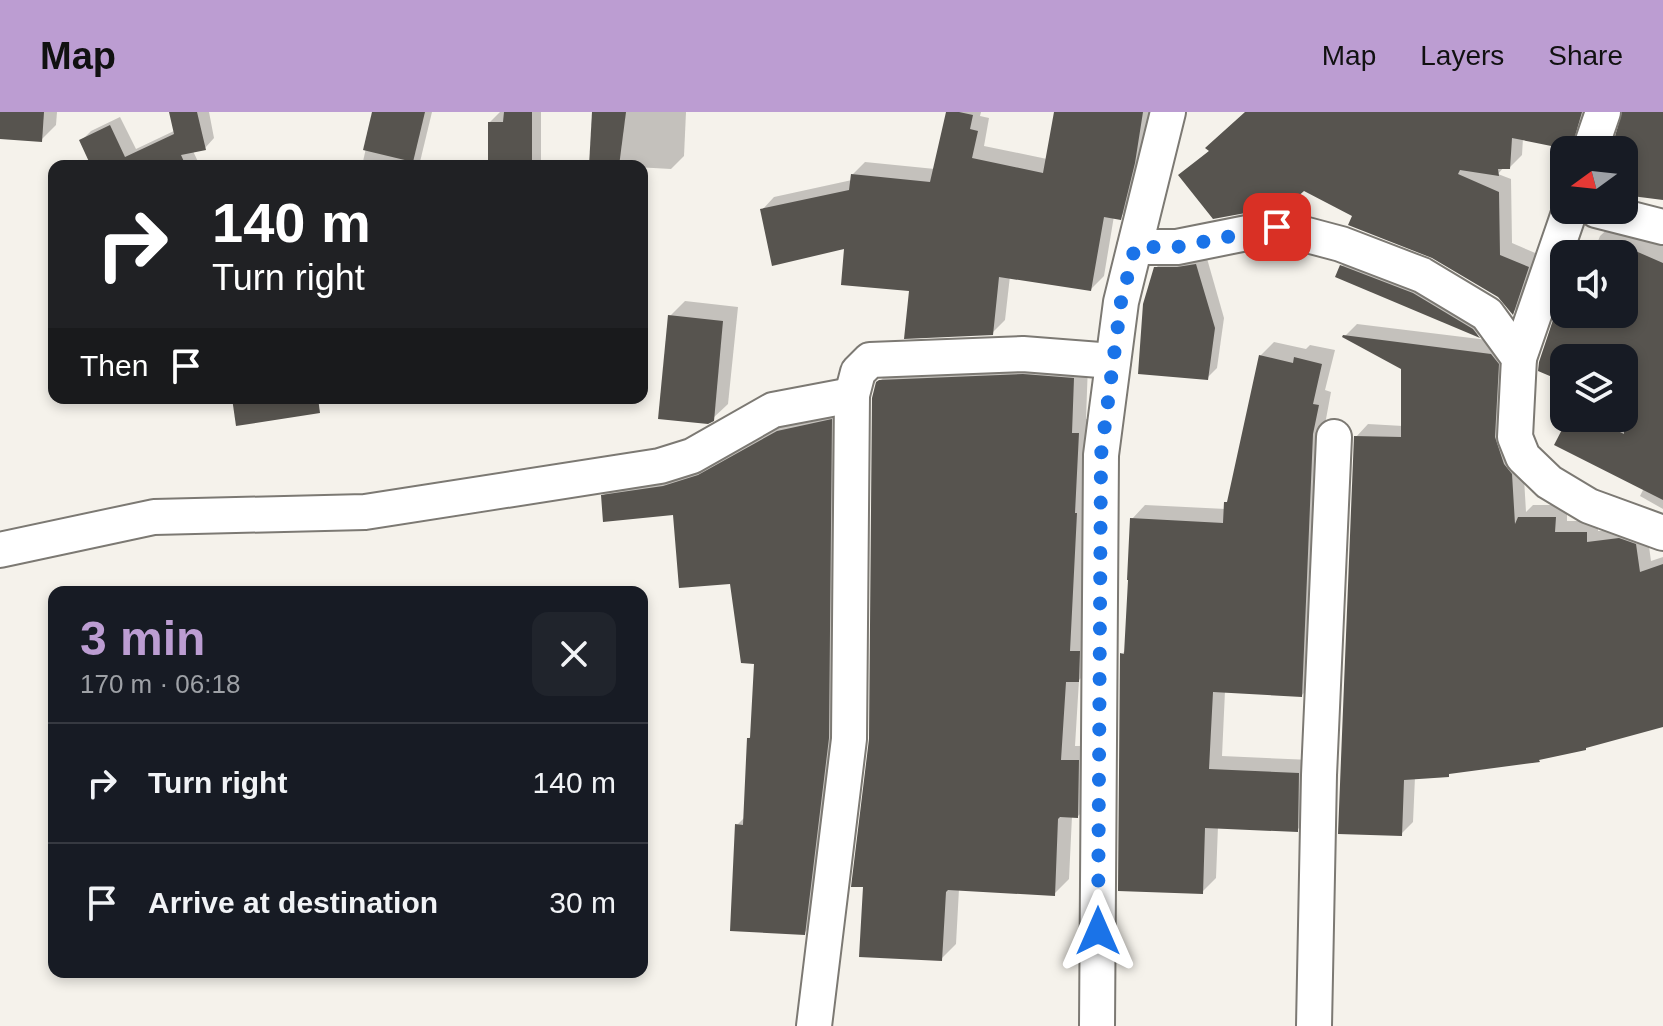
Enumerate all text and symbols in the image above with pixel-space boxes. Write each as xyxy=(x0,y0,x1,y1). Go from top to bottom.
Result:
text: Map xyxy=(40,35,116,77)
text: Map xyxy=(1322,40,1376,71)
text: Layers xyxy=(1420,40,1504,71)
text: Share xyxy=(1548,40,1623,71)
north arrow xyxy=(1550,136,1638,224)
map controls xyxy=(1550,136,1638,432)
text: 140 m xyxy=(212,191,371,254)
icon: right xyxy=(80,192,184,296)
pin xyxy=(1243,193,1311,261)
icon: arrive xyxy=(1255,205,1299,249)
button: sound xyxy=(1550,240,1638,328)
text: Turn right xyxy=(212,257,365,298)
icon: arrive xyxy=(164,344,208,388)
button: layers xyxy=(1550,344,1638,432)
text: Then xyxy=(80,349,148,382)
text: 3 min xyxy=(80,612,205,665)
button: close xyxy=(532,612,616,696)
text: 170 m · 06:18 xyxy=(80,669,240,699)
icon: right xyxy=(80,761,124,805)
text: Turn right xyxy=(148,766,287,799)
text: 140 m xyxy=(533,766,616,799)
icon: arrive xyxy=(80,881,124,925)
text: Arrive at destination xyxy=(148,886,438,919)
text: 30 m xyxy=(549,886,616,919)
position arrow xyxy=(1056,889,1140,973)

